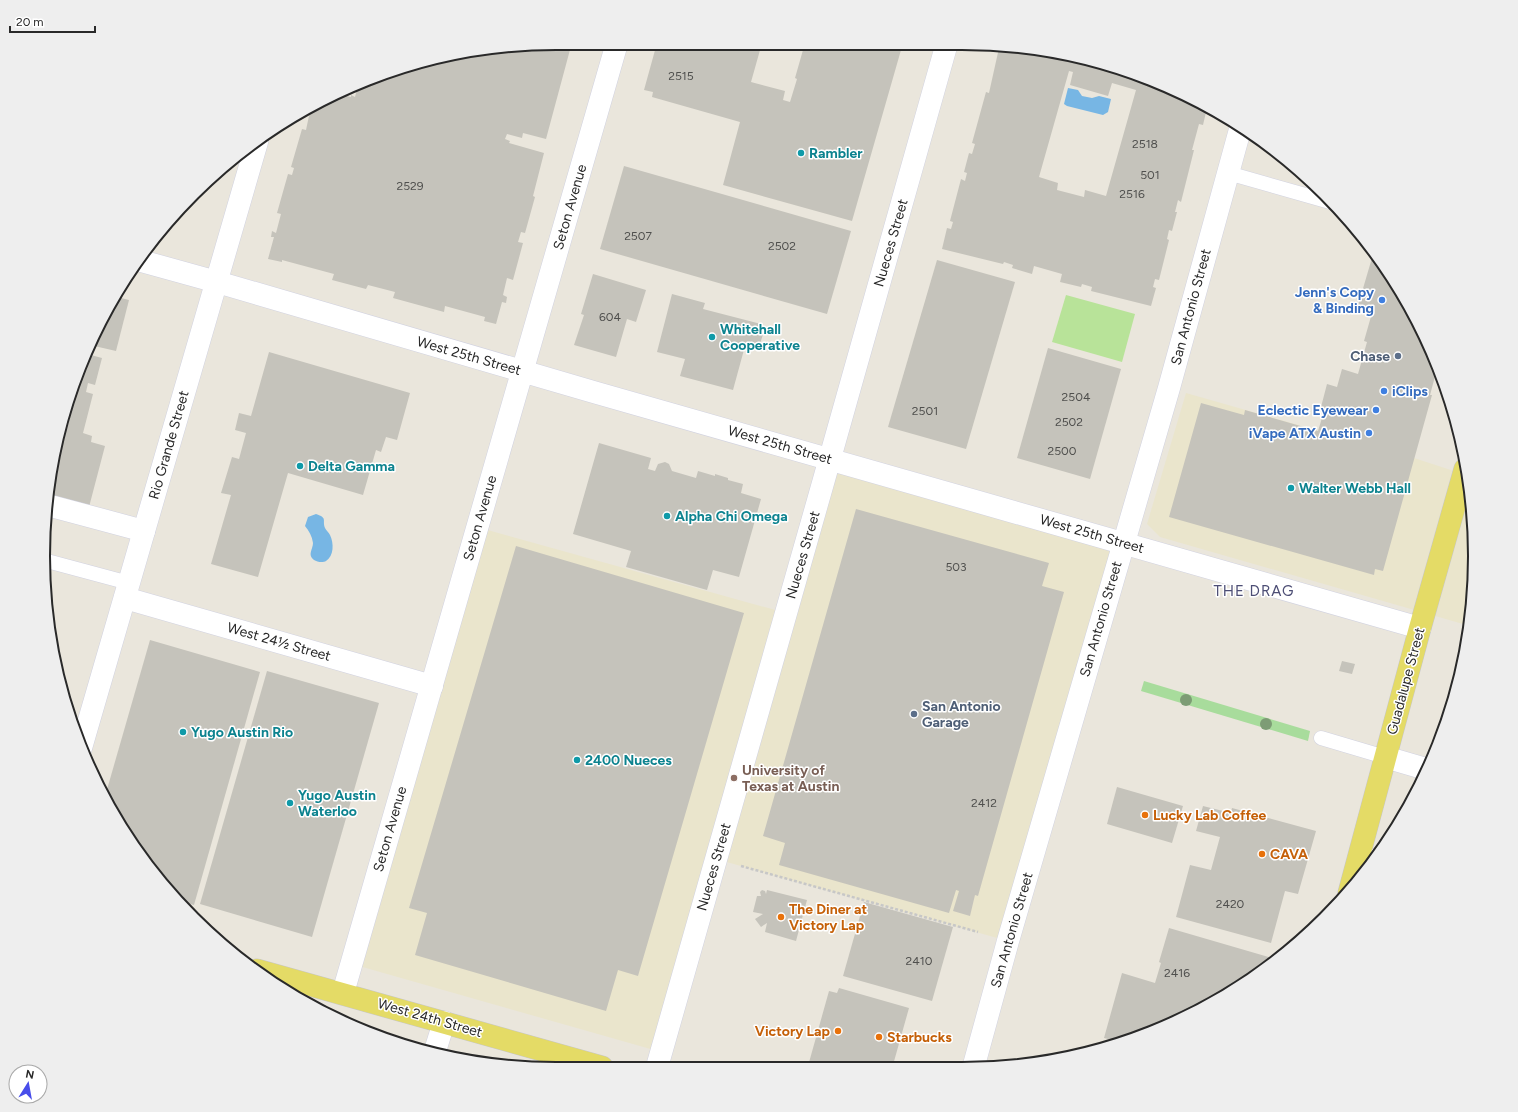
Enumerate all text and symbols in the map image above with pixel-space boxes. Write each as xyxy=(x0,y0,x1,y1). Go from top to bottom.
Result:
scale bar xyxy=(10,8,95,34)
text: 20 m xyxy=(16,15,44,29)
house number: 2515 xyxy=(668,69,694,83)
house number: 2518 xyxy=(1132,137,1158,151)
place label: Rambler xyxy=(809,145,863,162)
marker: Rambler xyxy=(796,148,806,158)
street label: Seton Avenue xyxy=(550,162,590,252)
house number: 501 xyxy=(1140,168,1160,182)
house number: 2529 xyxy=(396,179,424,193)
house number: 2516 xyxy=(1119,187,1145,201)
street label: Nueces Street xyxy=(870,197,912,289)
house number: 2507 xyxy=(624,229,652,243)
house number: 2502 xyxy=(768,239,796,253)
street label: San Antonio Street xyxy=(1167,247,1215,367)
place label: Jenn's Copy & Binding xyxy=(1295,284,1375,317)
marker: Jenn's Copy & Binding xyxy=(1377,295,1387,305)
house number: 604 xyxy=(599,310,622,324)
place label: Whitehall Cooperative xyxy=(720,321,800,354)
marker: Whitehall Cooperative xyxy=(707,332,717,342)
street label: West 25th Street xyxy=(415,333,523,379)
place label: Chase xyxy=(1350,348,1390,365)
marker: Chase xyxy=(1393,351,1403,361)
place label: iClips xyxy=(1392,383,1428,400)
marker: iClips xyxy=(1379,386,1389,396)
street label: Rio Grande Street xyxy=(145,389,193,501)
house number: 2504 xyxy=(1062,390,1091,404)
place label: Eclectic Eyewear xyxy=(1257,402,1369,419)
house number: 2501 xyxy=(912,404,938,418)
marker: Eclectic Eyewear xyxy=(1371,405,1381,415)
house number: 2502 xyxy=(1055,415,1083,429)
street label: West 25th Street xyxy=(726,422,834,468)
place label: iVape ATX Austin xyxy=(1249,425,1361,442)
marker: iVape ATX Austin xyxy=(1364,428,1374,438)
house number: 2500 xyxy=(1048,444,1077,458)
place label: Delta Gamma xyxy=(308,458,395,475)
marker: Delta Gamma xyxy=(295,461,305,471)
street label: Seton Avenue xyxy=(460,473,500,563)
place label: Walter Webb Hall xyxy=(1299,480,1411,497)
marker: Walter Webb Hall xyxy=(1286,483,1296,493)
place label: Alpha Chi Omega xyxy=(675,508,788,525)
street label: Nueces Street xyxy=(782,509,824,601)
marker: Alpha Chi Omega xyxy=(662,511,672,521)
street label: West 25th Street xyxy=(1038,511,1146,557)
street label: San Antonio Street xyxy=(1076,559,1126,679)
house number: 503 xyxy=(945,560,967,574)
district label: THE DRAG xyxy=(1213,582,1295,600)
street label: West 24½ Street xyxy=(225,619,333,665)
street label: Guadalupe Street xyxy=(1384,625,1428,737)
place label: San Antonio Garage xyxy=(922,698,1001,731)
marker: San Antonio Garage xyxy=(909,709,919,719)
place label: Yugo Austin Rio xyxy=(191,724,293,741)
marker: Yugo Austin Rio xyxy=(178,727,188,737)
place label: 2400 Nueces xyxy=(585,752,672,769)
marker: 2400 Nueces xyxy=(572,755,582,765)
place label: University of Texas at Austin xyxy=(742,762,840,795)
marker: University of Texas at Austin xyxy=(729,773,739,783)
street label: Seton Avenue xyxy=(370,784,410,874)
place label: Yugo Austin Waterloo xyxy=(298,787,376,820)
house number: 2412 xyxy=(971,796,997,810)
marker: Yugo Austin Waterloo xyxy=(285,798,295,808)
place label: Lucky Lab Coffee xyxy=(1153,807,1267,824)
marker: Lucky Lab Coffee xyxy=(1140,810,1150,820)
street label: Nueces Street xyxy=(693,821,735,913)
place label: CAVA xyxy=(1270,846,1308,863)
marker: CAVA xyxy=(1257,849,1267,859)
street label: San Antonio Street xyxy=(987,870,1037,990)
house number: 2420 xyxy=(1216,897,1245,911)
place label: The Diner at Victory Lap xyxy=(789,901,868,934)
marker: The Diner at Victory Lap xyxy=(776,912,786,922)
house number: 2410 xyxy=(906,954,933,968)
house number: 2416 xyxy=(1164,966,1190,980)
street label: West 24th Street xyxy=(376,995,484,1041)
place label: Victory Lap xyxy=(755,1023,830,1040)
marker: Victory Lap xyxy=(833,1026,843,1036)
place label: Starbucks xyxy=(887,1029,952,1046)
marker: Starbucks xyxy=(874,1032,884,1042)
north arrow xyxy=(8,1064,48,1104)
text: N xyxy=(24,1067,35,1082)

